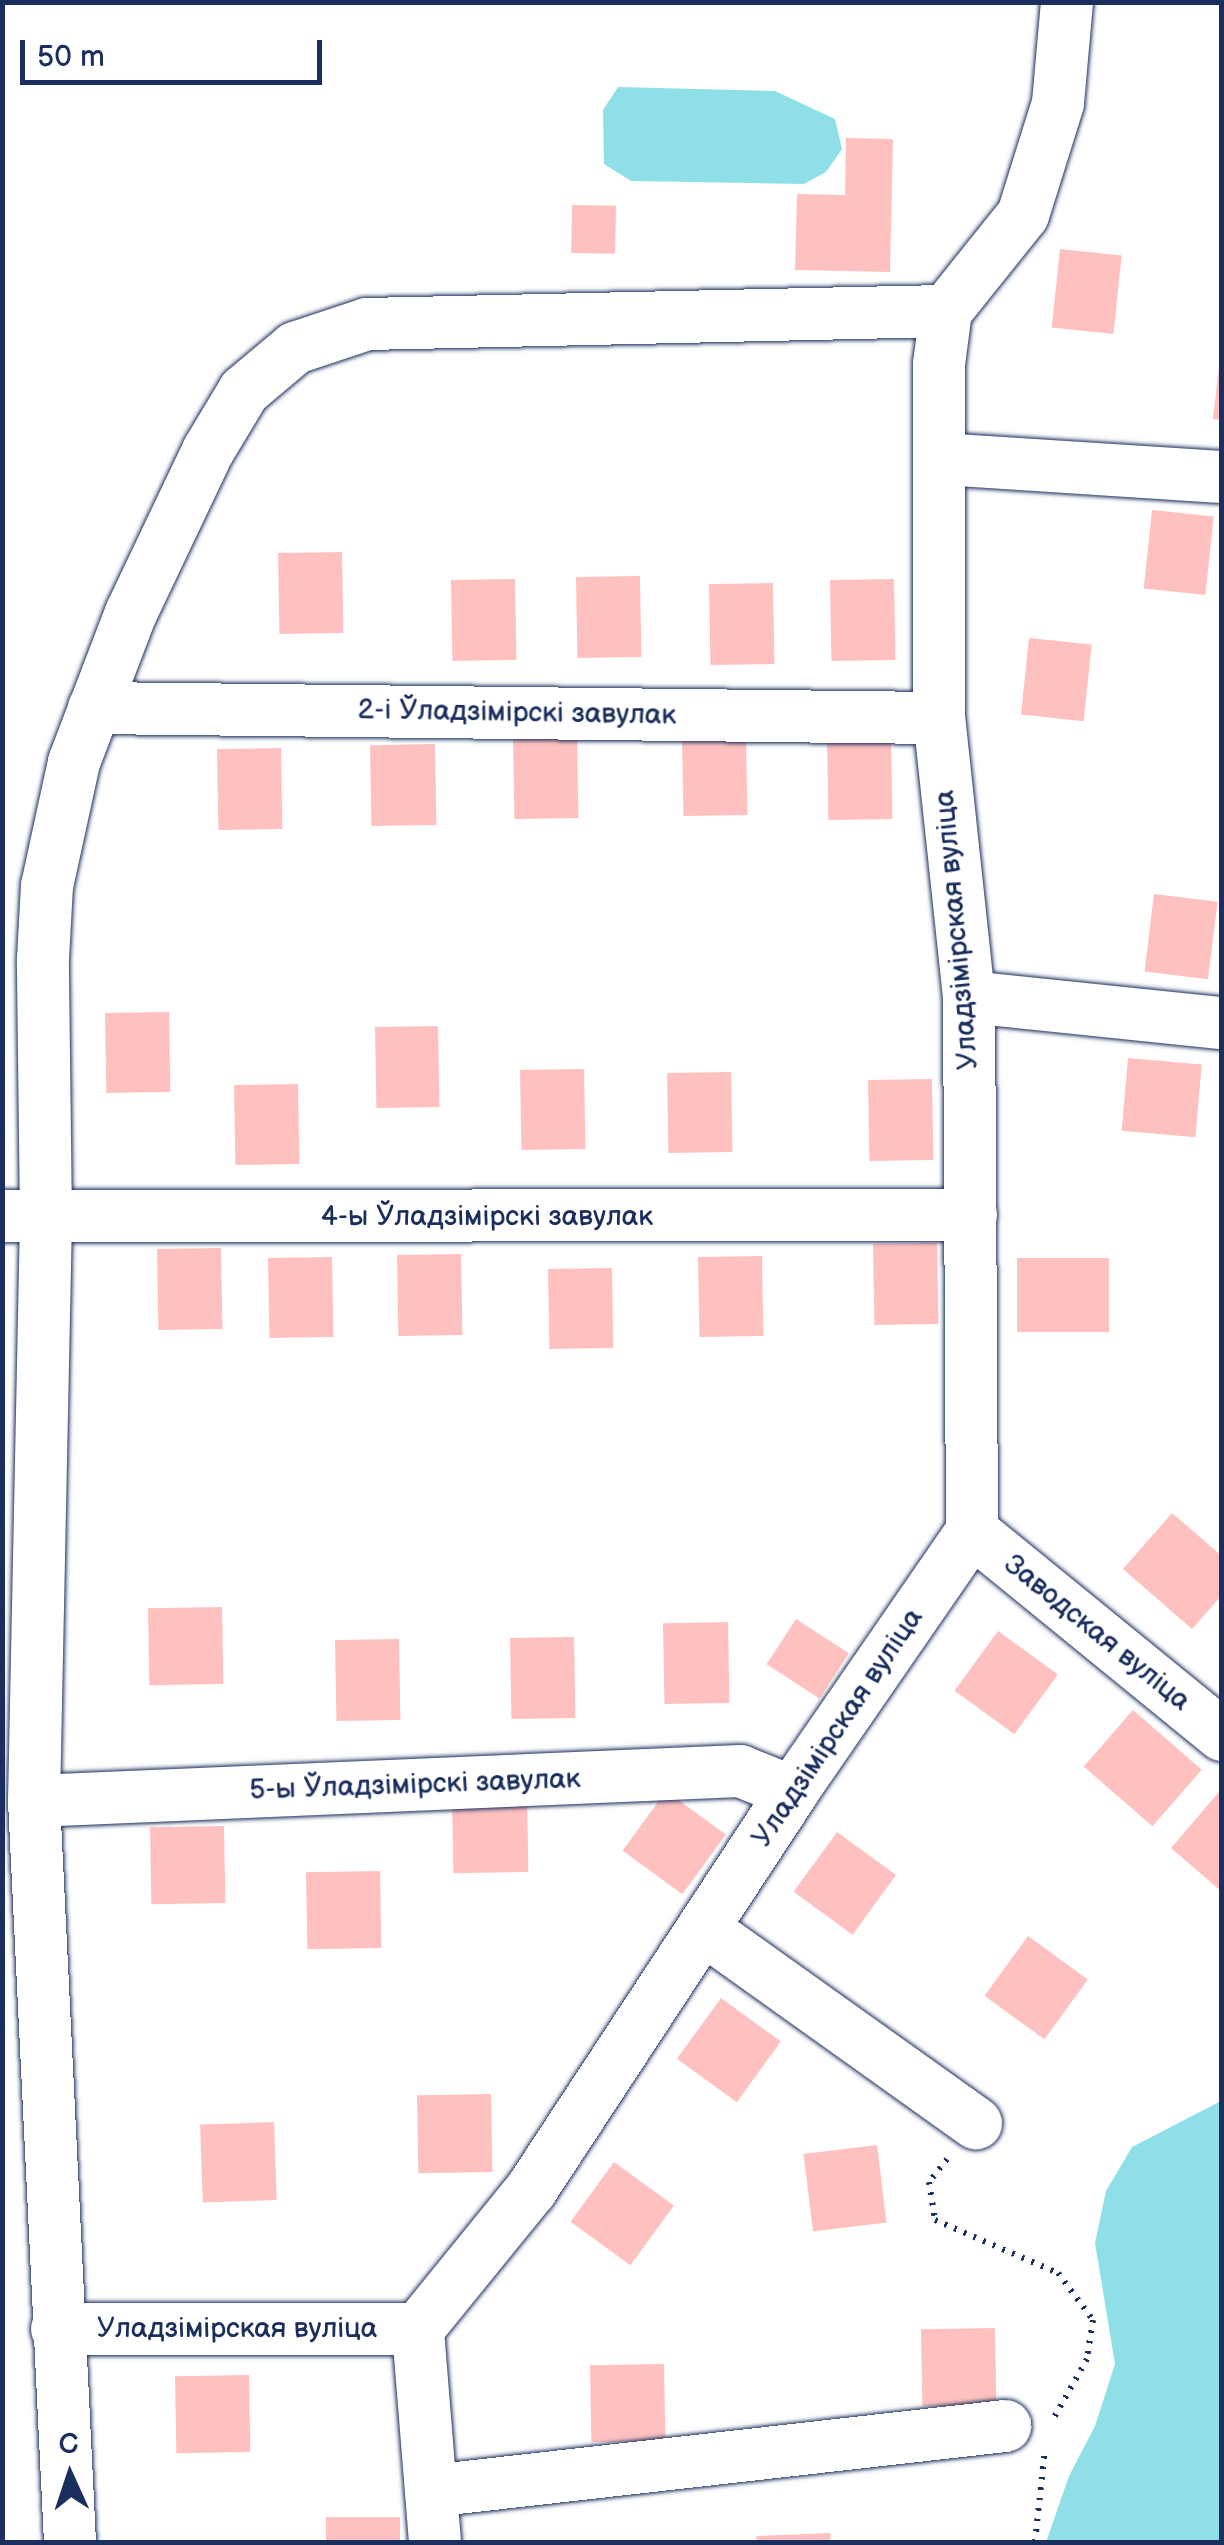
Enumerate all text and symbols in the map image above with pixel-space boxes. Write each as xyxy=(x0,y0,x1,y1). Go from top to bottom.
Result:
scale bar xyxy=(25,20,328,82)
text: 50 m xyxy=(37,39,105,75)
street label: 2-і Ўладзімірскі завулак xyxy=(357,693,677,733)
street label: Уладзімірская вуліца xyxy=(928,789,986,1071)
street label: 4-ы Ўладзімірскі завулак xyxy=(321,1200,653,1234)
street label: Заводская вуліца xyxy=(997,1548,1197,1718)
street label: Уладзімірская вуліца xyxy=(746,1602,930,1854)
street label: 5-ы Ўладзімірскі завулак xyxy=(249,1762,581,1808)
street label: Уладзімірская вуліца xyxy=(97,2312,377,2346)
north arrow xyxy=(20,2425,120,2525)
text: С xyxy=(58,2428,79,2462)

